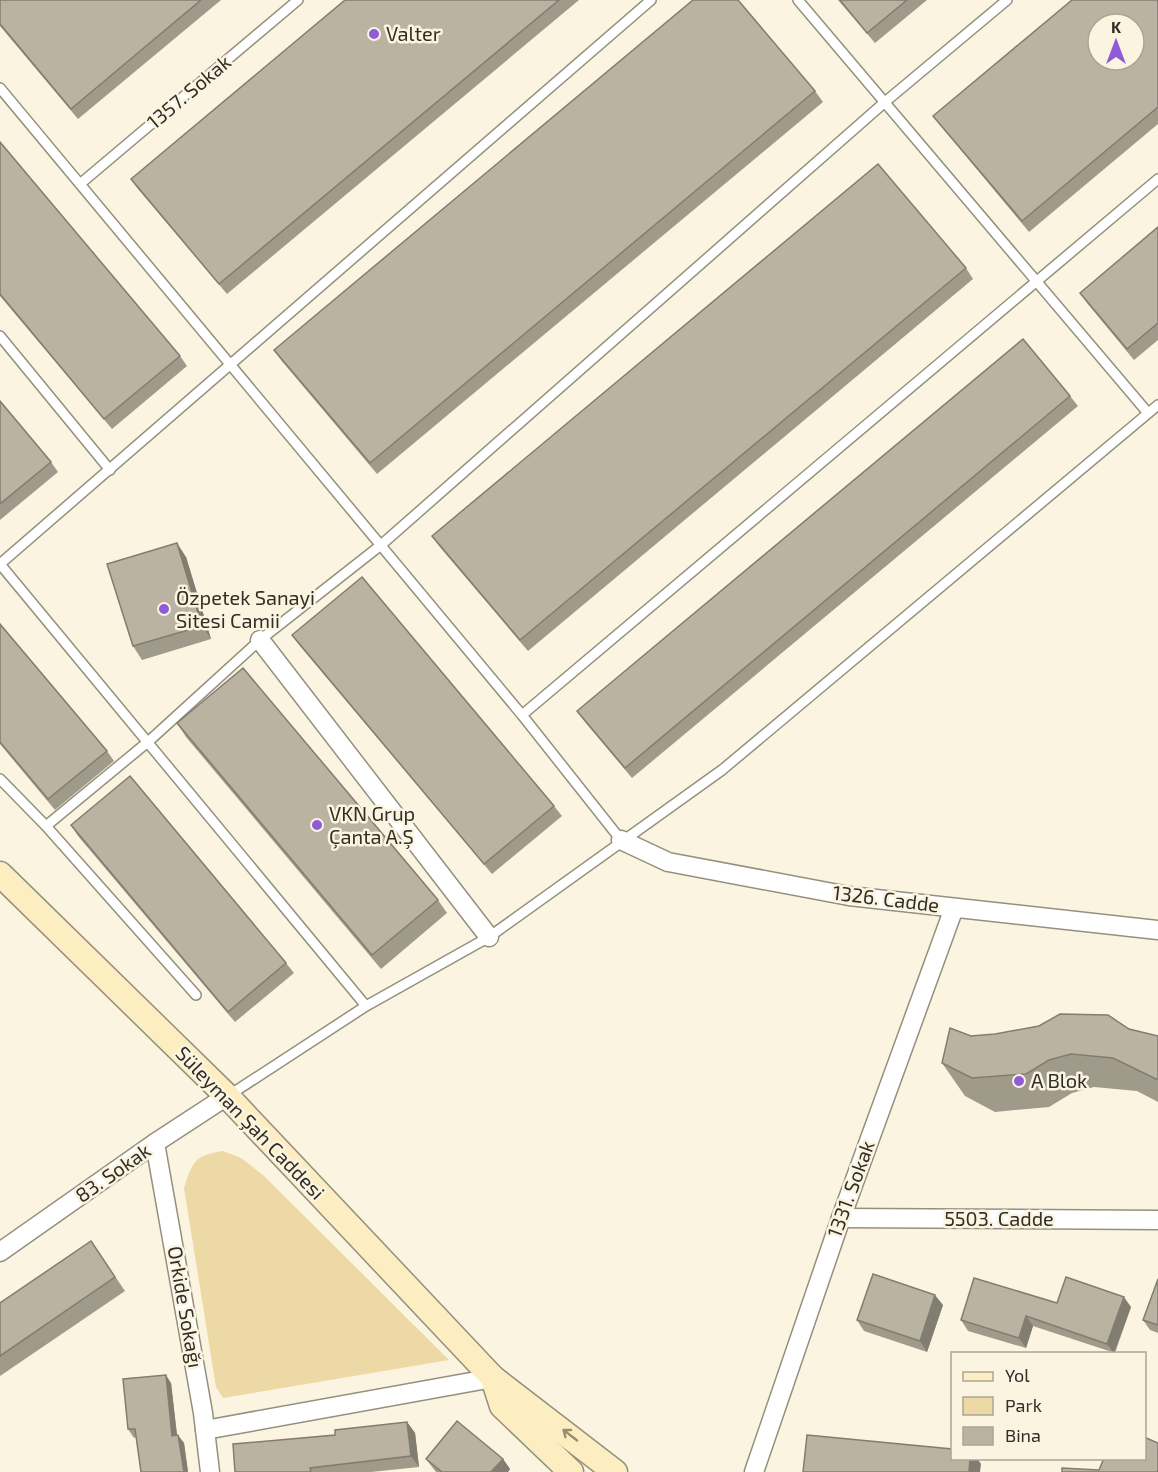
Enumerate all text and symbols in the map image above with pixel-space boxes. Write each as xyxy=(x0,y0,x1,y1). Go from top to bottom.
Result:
north arrow xyxy=(1086,12,1146,72)
text: K xyxy=(1111,17,1122,36)
place label: Valter xyxy=(386,21,441,45)
marker: Valter xyxy=(367,27,381,41)
street label: 1357. Sokak xyxy=(142,49,235,133)
place label: Özpetek Sanayi Sitesi Camii xyxy=(176,585,315,632)
marker: Özpetek Sanayi Sitesi Camii xyxy=(157,602,171,616)
place label: VKN Grup Çanta A.Ş xyxy=(329,801,415,849)
marker: VKN Grup Çanta A.Ş xyxy=(310,818,324,832)
street label: 1326. Cadde xyxy=(832,880,941,916)
street label: Süleyman Şah Caddesi xyxy=(171,1041,330,1205)
place label: A Blok xyxy=(1031,1068,1087,1092)
marker: A Blok xyxy=(1012,1074,1026,1088)
street label: 1331. Sokak xyxy=(821,1137,879,1240)
street label: 83. Sokak xyxy=(70,1138,155,1207)
street label: 5503. Cadde xyxy=(944,1206,1054,1230)
street label: Orkide Sokağı xyxy=(163,1244,208,1370)
legend xyxy=(951,1352,1146,1460)
text: Yol xyxy=(1005,1364,1030,1386)
text: Park xyxy=(1005,1394,1042,1416)
text: Bina xyxy=(1005,1424,1041,1446)
one-way arrow xyxy=(562,1429,578,1442)

